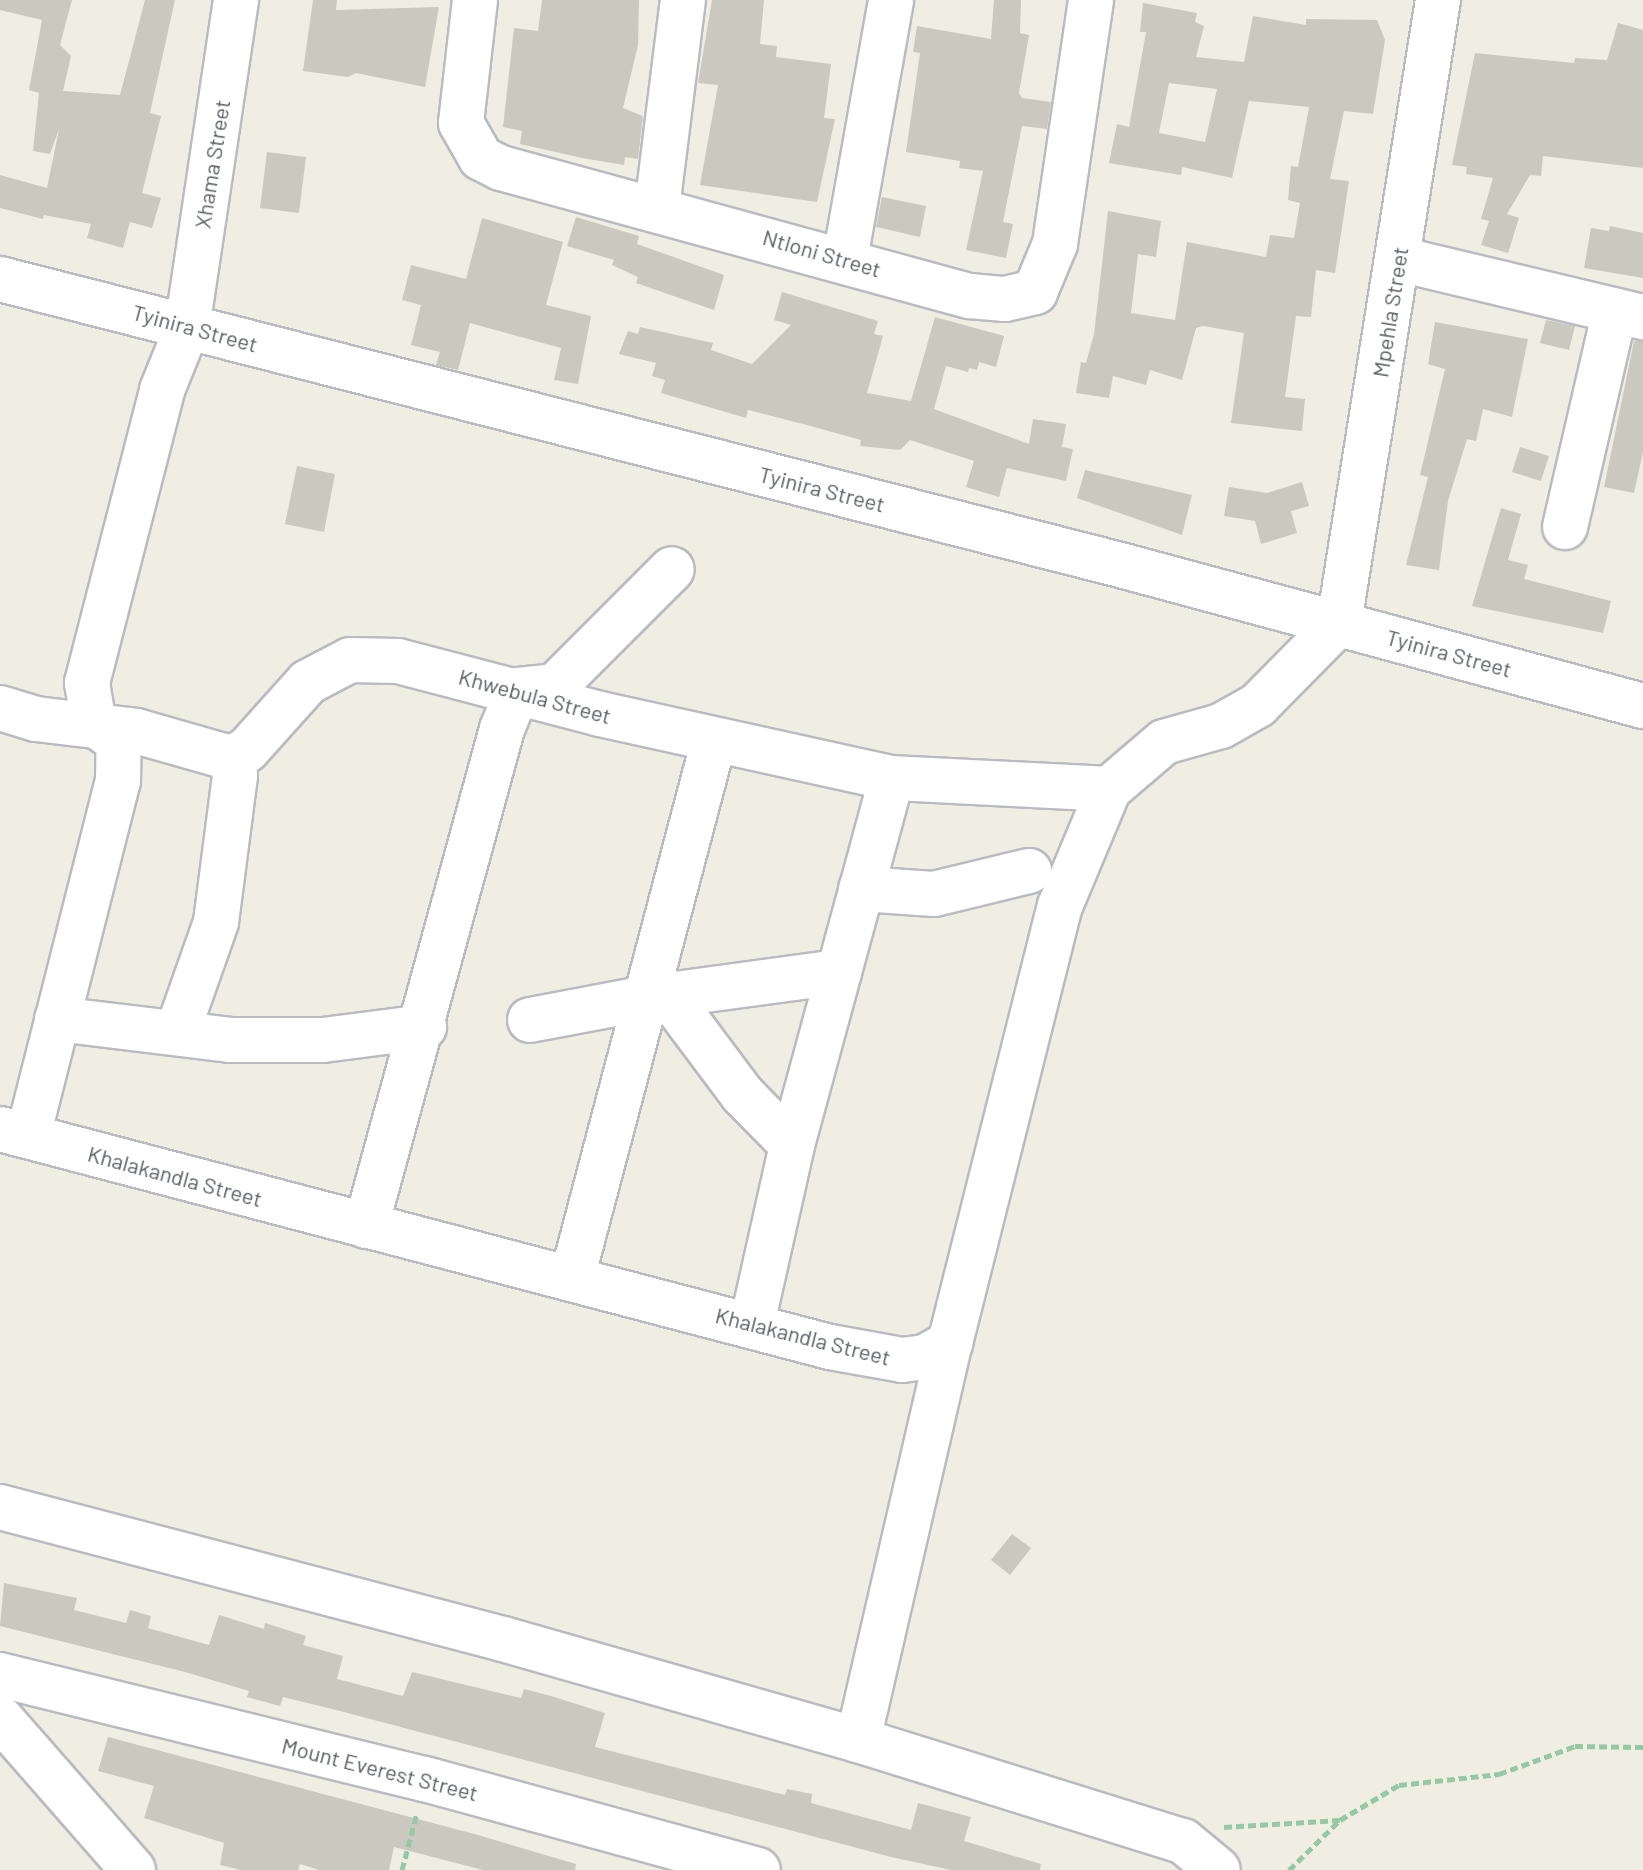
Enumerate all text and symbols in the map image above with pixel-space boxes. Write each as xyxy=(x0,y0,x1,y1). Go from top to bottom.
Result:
street label: Xhama Street xyxy=(189,98,235,230)
street label: Ntloni Street xyxy=(760,224,884,282)
street label: Mpehla Street xyxy=(1367,245,1413,379)
street label: Tyinira Street xyxy=(129,299,261,357)
street label: Tyinira Street xyxy=(756,461,888,517)
street label: Tyinira Street xyxy=(1383,624,1515,682)
street label: Khwebula Street xyxy=(456,663,614,729)
street label: Khalakandla Street xyxy=(85,1140,265,1212)
street label: Khalakandla Street xyxy=(713,1301,893,1371)
street label: Mount Everest Street xyxy=(279,1732,481,1806)

